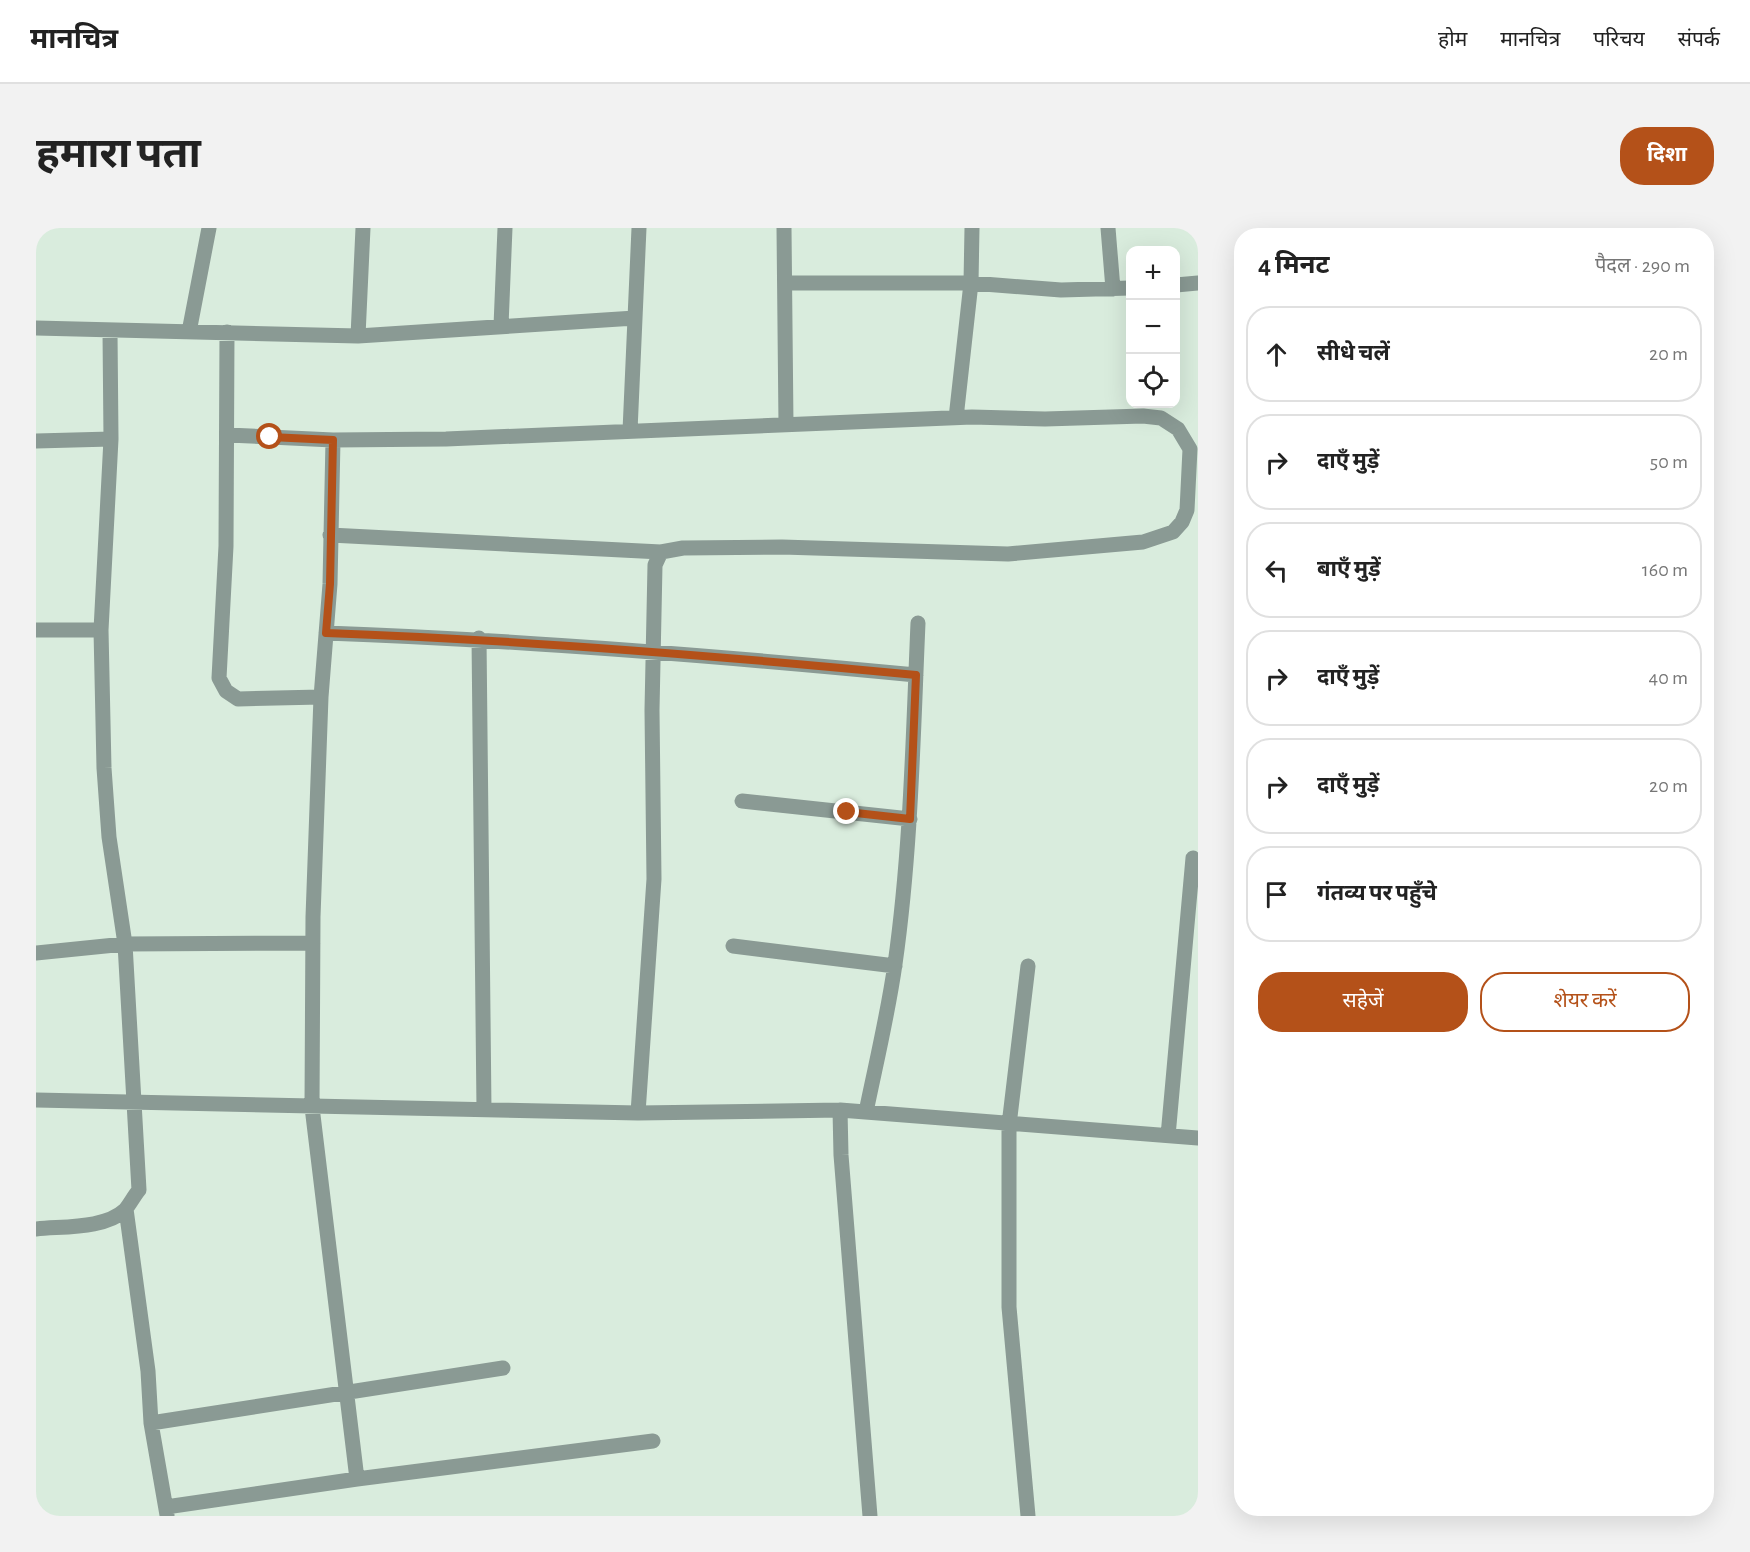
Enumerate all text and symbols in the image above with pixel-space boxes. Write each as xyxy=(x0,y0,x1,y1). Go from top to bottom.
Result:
text: मानचित्र xyxy=(30,26,118,54)
text: होम xyxy=(1438,29,1467,50)
text: मानचित्र xyxy=(1500,29,1560,50)
text: परिचय xyxy=(1593,29,1645,50)
text: संपर्क xyxy=(1678,29,1720,50)
button: दिशा xyxy=(1620,127,1714,185)
text: हमारा पता xyxy=(36,133,201,175)
map controls xyxy=(1126,246,1180,408)
button: + xyxy=(1126,246,1180,300)
text: 4 मिनट xyxy=(1258,252,1330,278)
text: पैदल · 290 m xyxy=(1595,256,1690,276)
button: − xyxy=(1126,300,1180,354)
icon: ahead xyxy=(1260,338,1293,371)
text: सीधे चलें xyxy=(1317,342,1390,364)
text: 20 m xyxy=(1649,344,1688,364)
button: locate xyxy=(1126,354,1180,408)
route start xyxy=(256,423,282,449)
icon: right xyxy=(1260,446,1293,479)
text: दाएँ मुड़ें xyxy=(1317,450,1379,472)
text: 50 m xyxy=(1650,452,1688,472)
icon: left xyxy=(1260,554,1293,587)
text: बाएँ मुड़ें xyxy=(1317,558,1381,580)
text: 160 m xyxy=(1642,560,1688,580)
icon: right xyxy=(1260,662,1293,695)
text: दाएँ मुड़ें xyxy=(1317,666,1379,688)
text: 40 m xyxy=(1649,668,1688,688)
icon: right xyxy=(1260,770,1293,803)
text: दाएँ मुड़ें xyxy=(1317,774,1379,796)
text: 20 m xyxy=(1649,776,1688,796)
route end xyxy=(833,798,859,824)
icon: arrive xyxy=(1260,878,1293,911)
text: गंतव्य पर पहुँचे xyxy=(1317,882,1437,904)
button: सहेजें xyxy=(1258,972,1468,1032)
button: शेयर करें xyxy=(1480,972,1690,1032)

